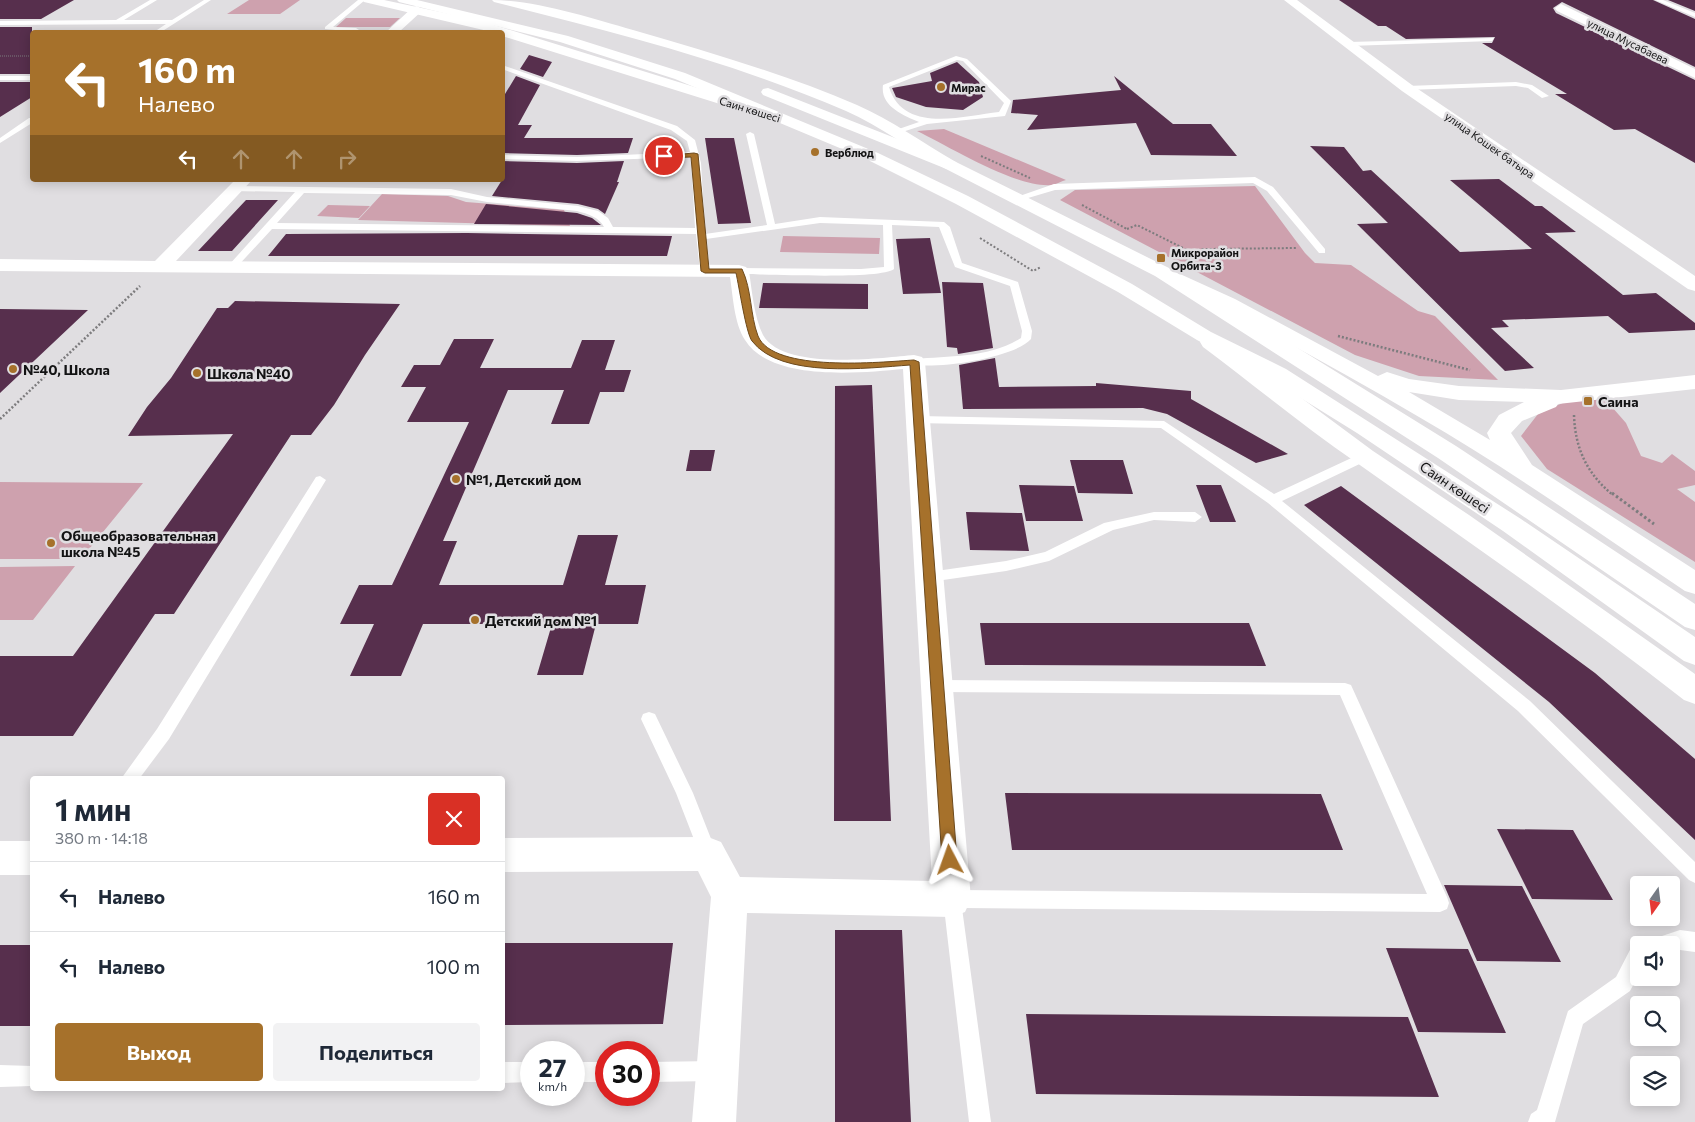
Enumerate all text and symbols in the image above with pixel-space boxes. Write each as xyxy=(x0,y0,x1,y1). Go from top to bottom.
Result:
street label: улица Мусабаева xyxy=(1585,16,1671,66)
text: 160 m xyxy=(138,47,236,90)
icon: left xyxy=(55,50,120,115)
marker: Мирас xyxy=(935,81,947,93)
place label: Мирас xyxy=(951,81,986,94)
text: Налево xyxy=(138,90,215,117)
street label: Саин көшесі xyxy=(718,94,782,125)
street label: улица Кошек батыра xyxy=(1443,109,1537,181)
pin xyxy=(643,135,685,177)
icon: arrive xyxy=(650,142,678,170)
icon: left xyxy=(174,145,202,173)
icon: ahead xyxy=(227,145,255,173)
icon: ahead xyxy=(280,145,308,173)
icon: right xyxy=(333,145,361,173)
marker: Верблюд xyxy=(809,146,821,158)
place label: Верблюд xyxy=(825,146,874,159)
place label: Микрорайон Орбита-3 xyxy=(1171,246,1239,272)
marker: Микрорайон Орбита-3 xyxy=(1155,252,1167,264)
place label: №40, Школа xyxy=(23,361,110,378)
marker: №40, Школа xyxy=(7,363,19,375)
place label: Школа №40 xyxy=(207,365,291,382)
marker: Школа №40 xyxy=(191,367,203,379)
place label: Саина xyxy=(1598,393,1638,410)
marker: Саина xyxy=(1582,395,1594,407)
street label: Саин көшесі xyxy=(1417,457,1493,517)
place label: №1, Детский дом xyxy=(466,471,581,488)
marker: №1, Детский дом xyxy=(450,473,462,485)
place label: Общеобразовательная школа №45 xyxy=(61,527,216,560)
marker: Общеобразовательная школа №45 xyxy=(45,537,57,549)
place label: Детский дом №1 xyxy=(485,612,597,629)
marker: Детский дом №1 xyxy=(469,614,481,626)
text: 1 мин xyxy=(55,790,131,827)
button: close xyxy=(428,793,480,845)
text: 380 m · 14:18 xyxy=(55,828,148,847)
position arrow xyxy=(923,833,975,885)
north arrow xyxy=(1630,876,1680,926)
map controls xyxy=(1630,876,1680,1106)
icon: left xyxy=(55,883,83,911)
text: Налево xyxy=(98,885,165,908)
text: 160 m xyxy=(428,885,480,908)
button: sound xyxy=(1630,936,1680,986)
icon: left xyxy=(55,953,83,981)
text: Налево xyxy=(98,955,165,978)
text: 100 m xyxy=(427,955,480,978)
button: search xyxy=(1630,996,1680,1046)
button: Выход xyxy=(55,1023,263,1081)
button: Поделиться xyxy=(273,1023,480,1081)
speed limit sign: 30 xyxy=(595,1041,660,1106)
text: 27 xyxy=(539,1052,566,1082)
button: layers xyxy=(1630,1056,1680,1106)
text: km/h xyxy=(538,1079,567,1093)

